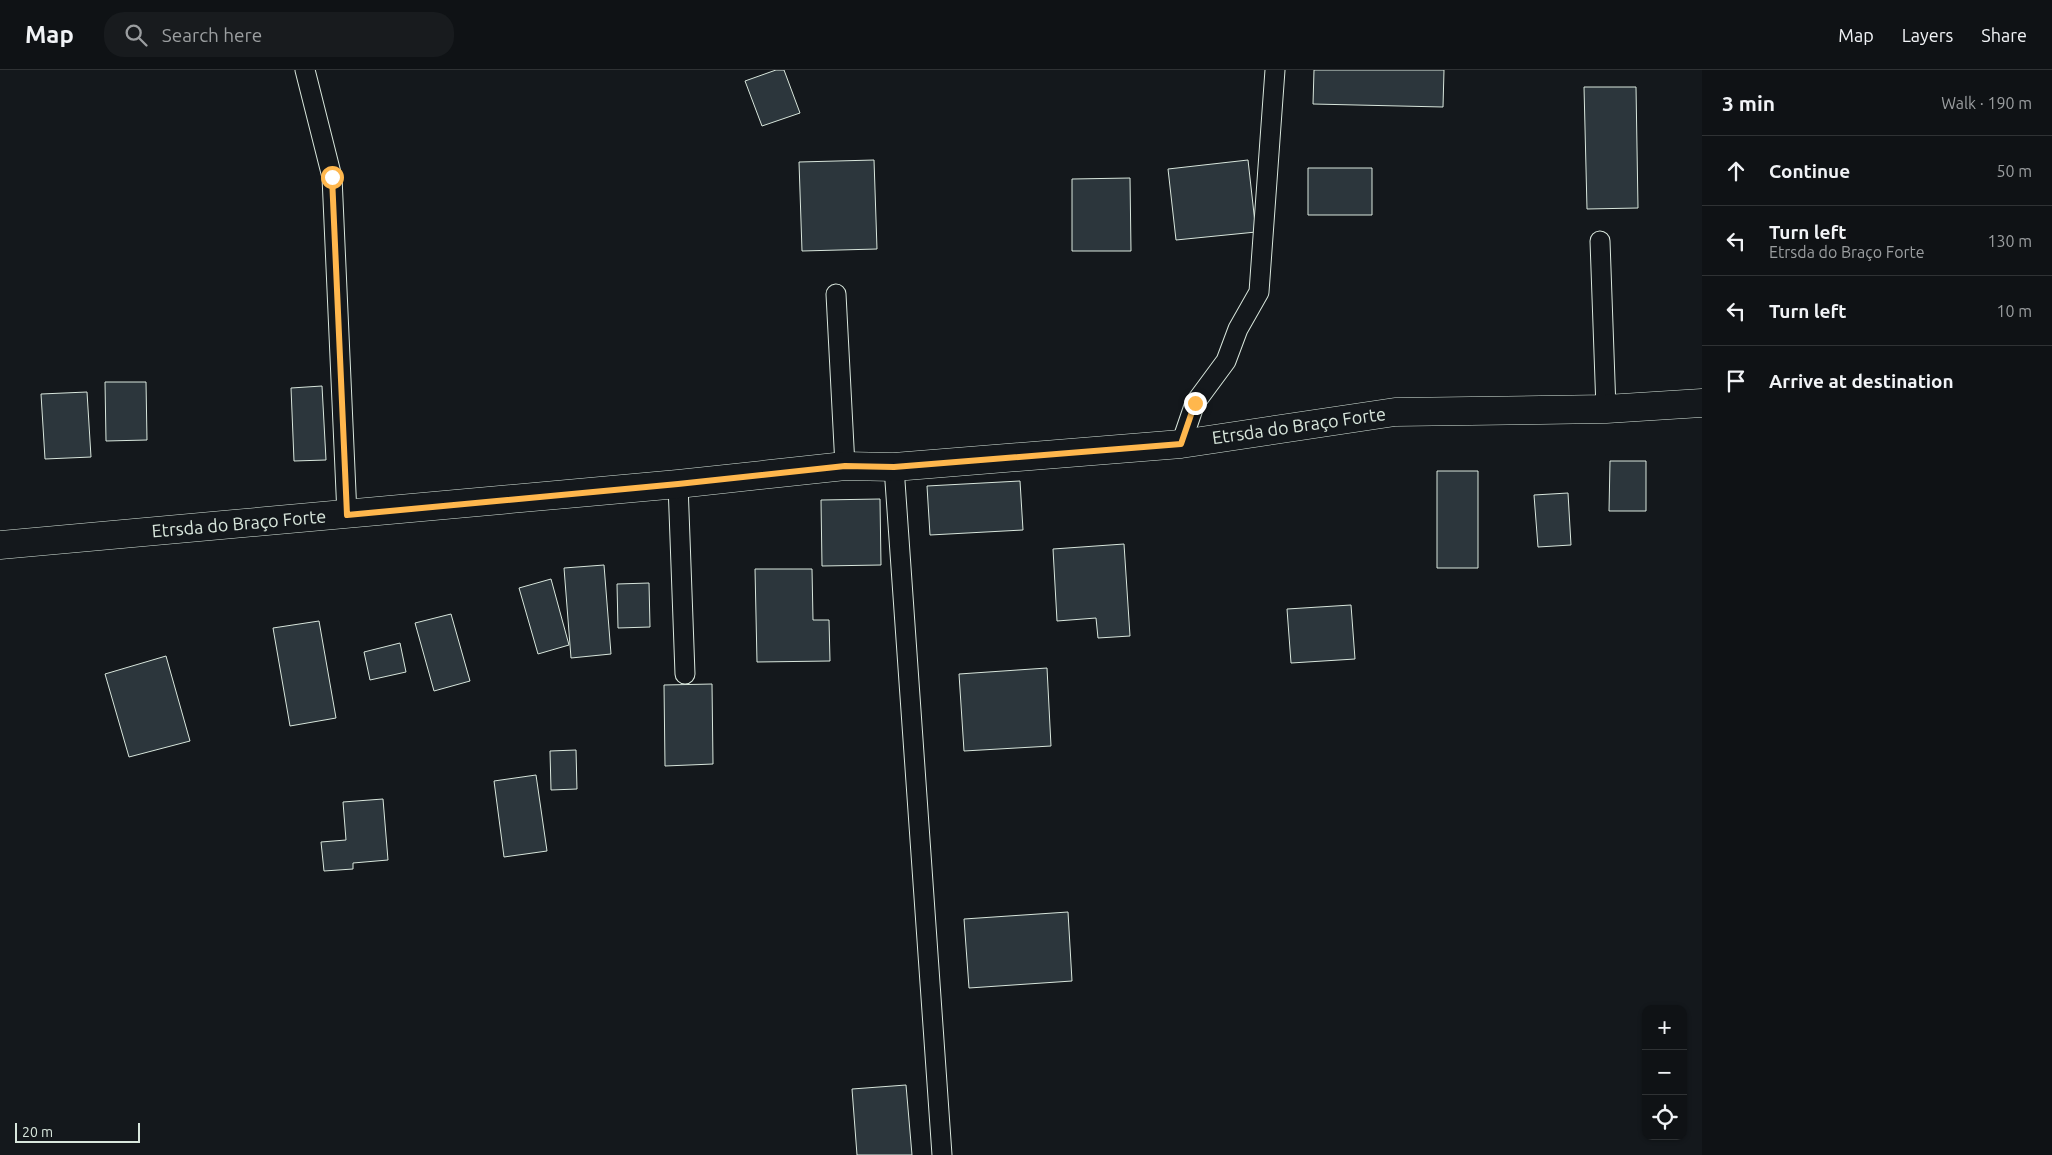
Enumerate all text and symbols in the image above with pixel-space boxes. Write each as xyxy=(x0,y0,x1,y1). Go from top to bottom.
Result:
search box xyxy=(104,12,454,57)
text: Map xyxy=(25,21,74,48)
icon: search xyxy=(122,21,150,49)
text: Search here xyxy=(162,24,262,46)
text: Map xyxy=(1838,25,1874,45)
text: Layers xyxy=(1902,25,1953,45)
text: Share xyxy=(1981,25,2027,45)
text: 3 min xyxy=(1722,91,1775,115)
text: Walk · 190 m xyxy=(1941,94,2032,112)
icon: ahead xyxy=(1722,157,1750,185)
text: Continue xyxy=(1769,160,1850,182)
text: 50 m xyxy=(1996,162,2032,180)
route start xyxy=(321,166,344,189)
text: Turn left xyxy=(1769,221,1847,243)
icon: left xyxy=(1722,227,1750,255)
text: 130 m xyxy=(1987,232,2032,250)
text: Etrsda do Braço Forte xyxy=(1769,243,1925,261)
icon: left xyxy=(1722,297,1750,325)
text: Turn left xyxy=(1769,300,1847,322)
text: 10 m xyxy=(1996,302,2032,320)
icon: arrive xyxy=(1722,367,1750,395)
text: Arrive at destination xyxy=(1769,370,1954,392)
route end xyxy=(1184,392,1207,415)
street label: Etrsda do Braço Forte xyxy=(1211,403,1387,447)
street label: Etrsda do Braço Forte xyxy=(151,505,327,541)
map controls xyxy=(1642,1005,1687,1140)
button: + xyxy=(1642,1005,1687,1050)
button: − xyxy=(1642,1050,1687,1095)
button: locate xyxy=(1642,1095,1687,1140)
scale bar xyxy=(15,1120,140,1143)
text: 20 m xyxy=(22,1124,53,1140)

